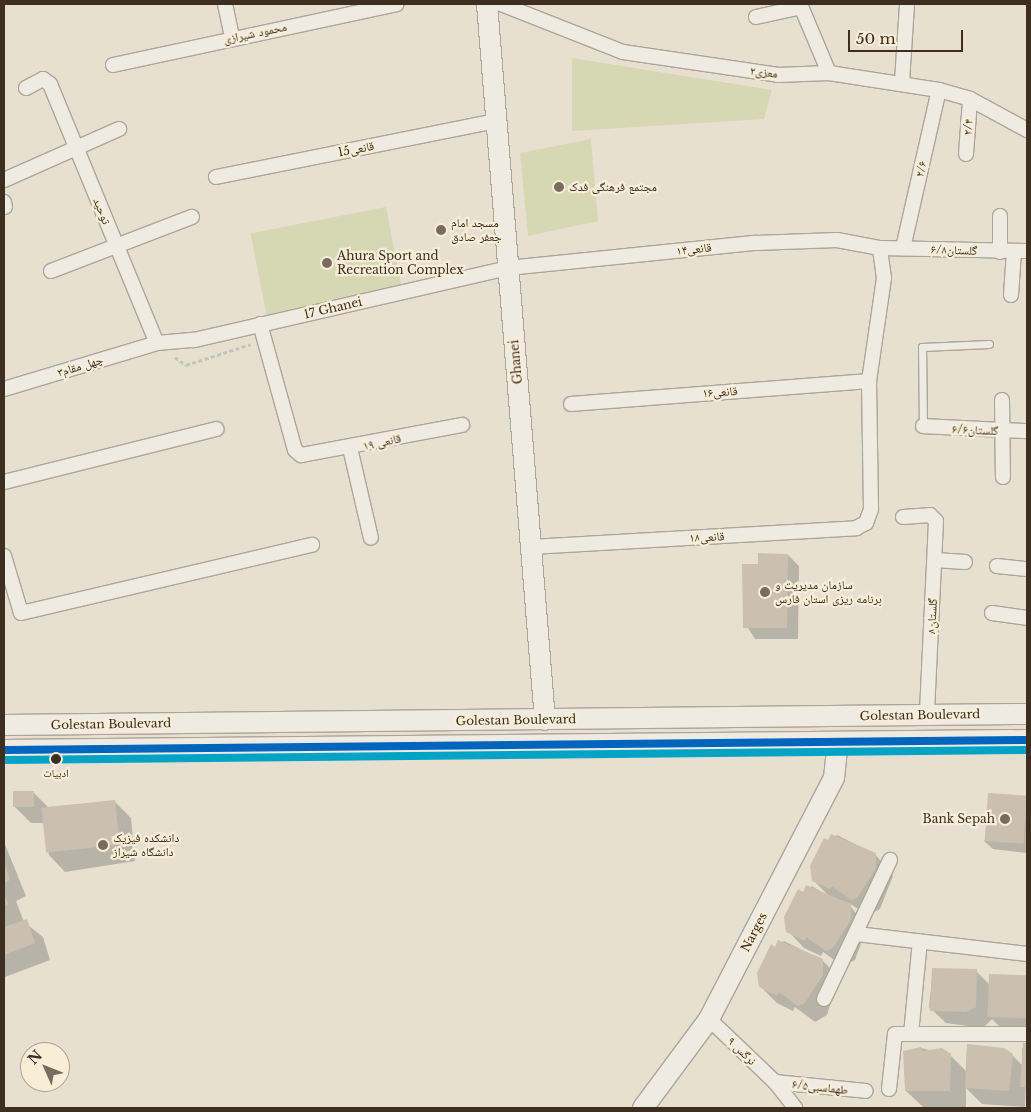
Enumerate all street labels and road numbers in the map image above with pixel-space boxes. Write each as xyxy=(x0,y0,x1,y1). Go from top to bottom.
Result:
street label: محمود شیرازی xyxy=(222,19,288,47)
street label: ۲معزی xyxy=(749,63,779,81)
street label: ۲/۴ xyxy=(960,118,976,136)
street label: 15قانعی xyxy=(337,138,375,160)
street label: ۲/۶ xyxy=(912,159,930,179)
street label: توحید xyxy=(90,196,114,226)
street label: ۱۴قانعی xyxy=(676,240,712,258)
street label: ۶/۸گلستان xyxy=(930,242,978,258)
street label: 17 Ghanei xyxy=(302,294,364,322)
street label: Ghanei xyxy=(507,339,525,385)
street label: چهل مقام۳ xyxy=(55,352,105,380)
street label: ۱۶قانعی xyxy=(702,384,738,400)
street label: ۶/۶گلستان xyxy=(951,422,999,438)
street label: قانعی ۱۹ xyxy=(362,431,402,453)
street label: ۱۸قانعی xyxy=(689,529,725,545)
street label: گلستان۸ xyxy=(924,598,940,634)
street label: Golestan Boulevard xyxy=(860,707,980,723)
street label: Golestan Boulevard xyxy=(456,712,576,728)
street label: Golestan Boulevard xyxy=(51,716,171,732)
street label: Narges xyxy=(738,910,770,954)
street label: ۹ نرگس xyxy=(725,1034,759,1068)
street label: ۶/۵طهماسبی xyxy=(791,1077,849,1097)

